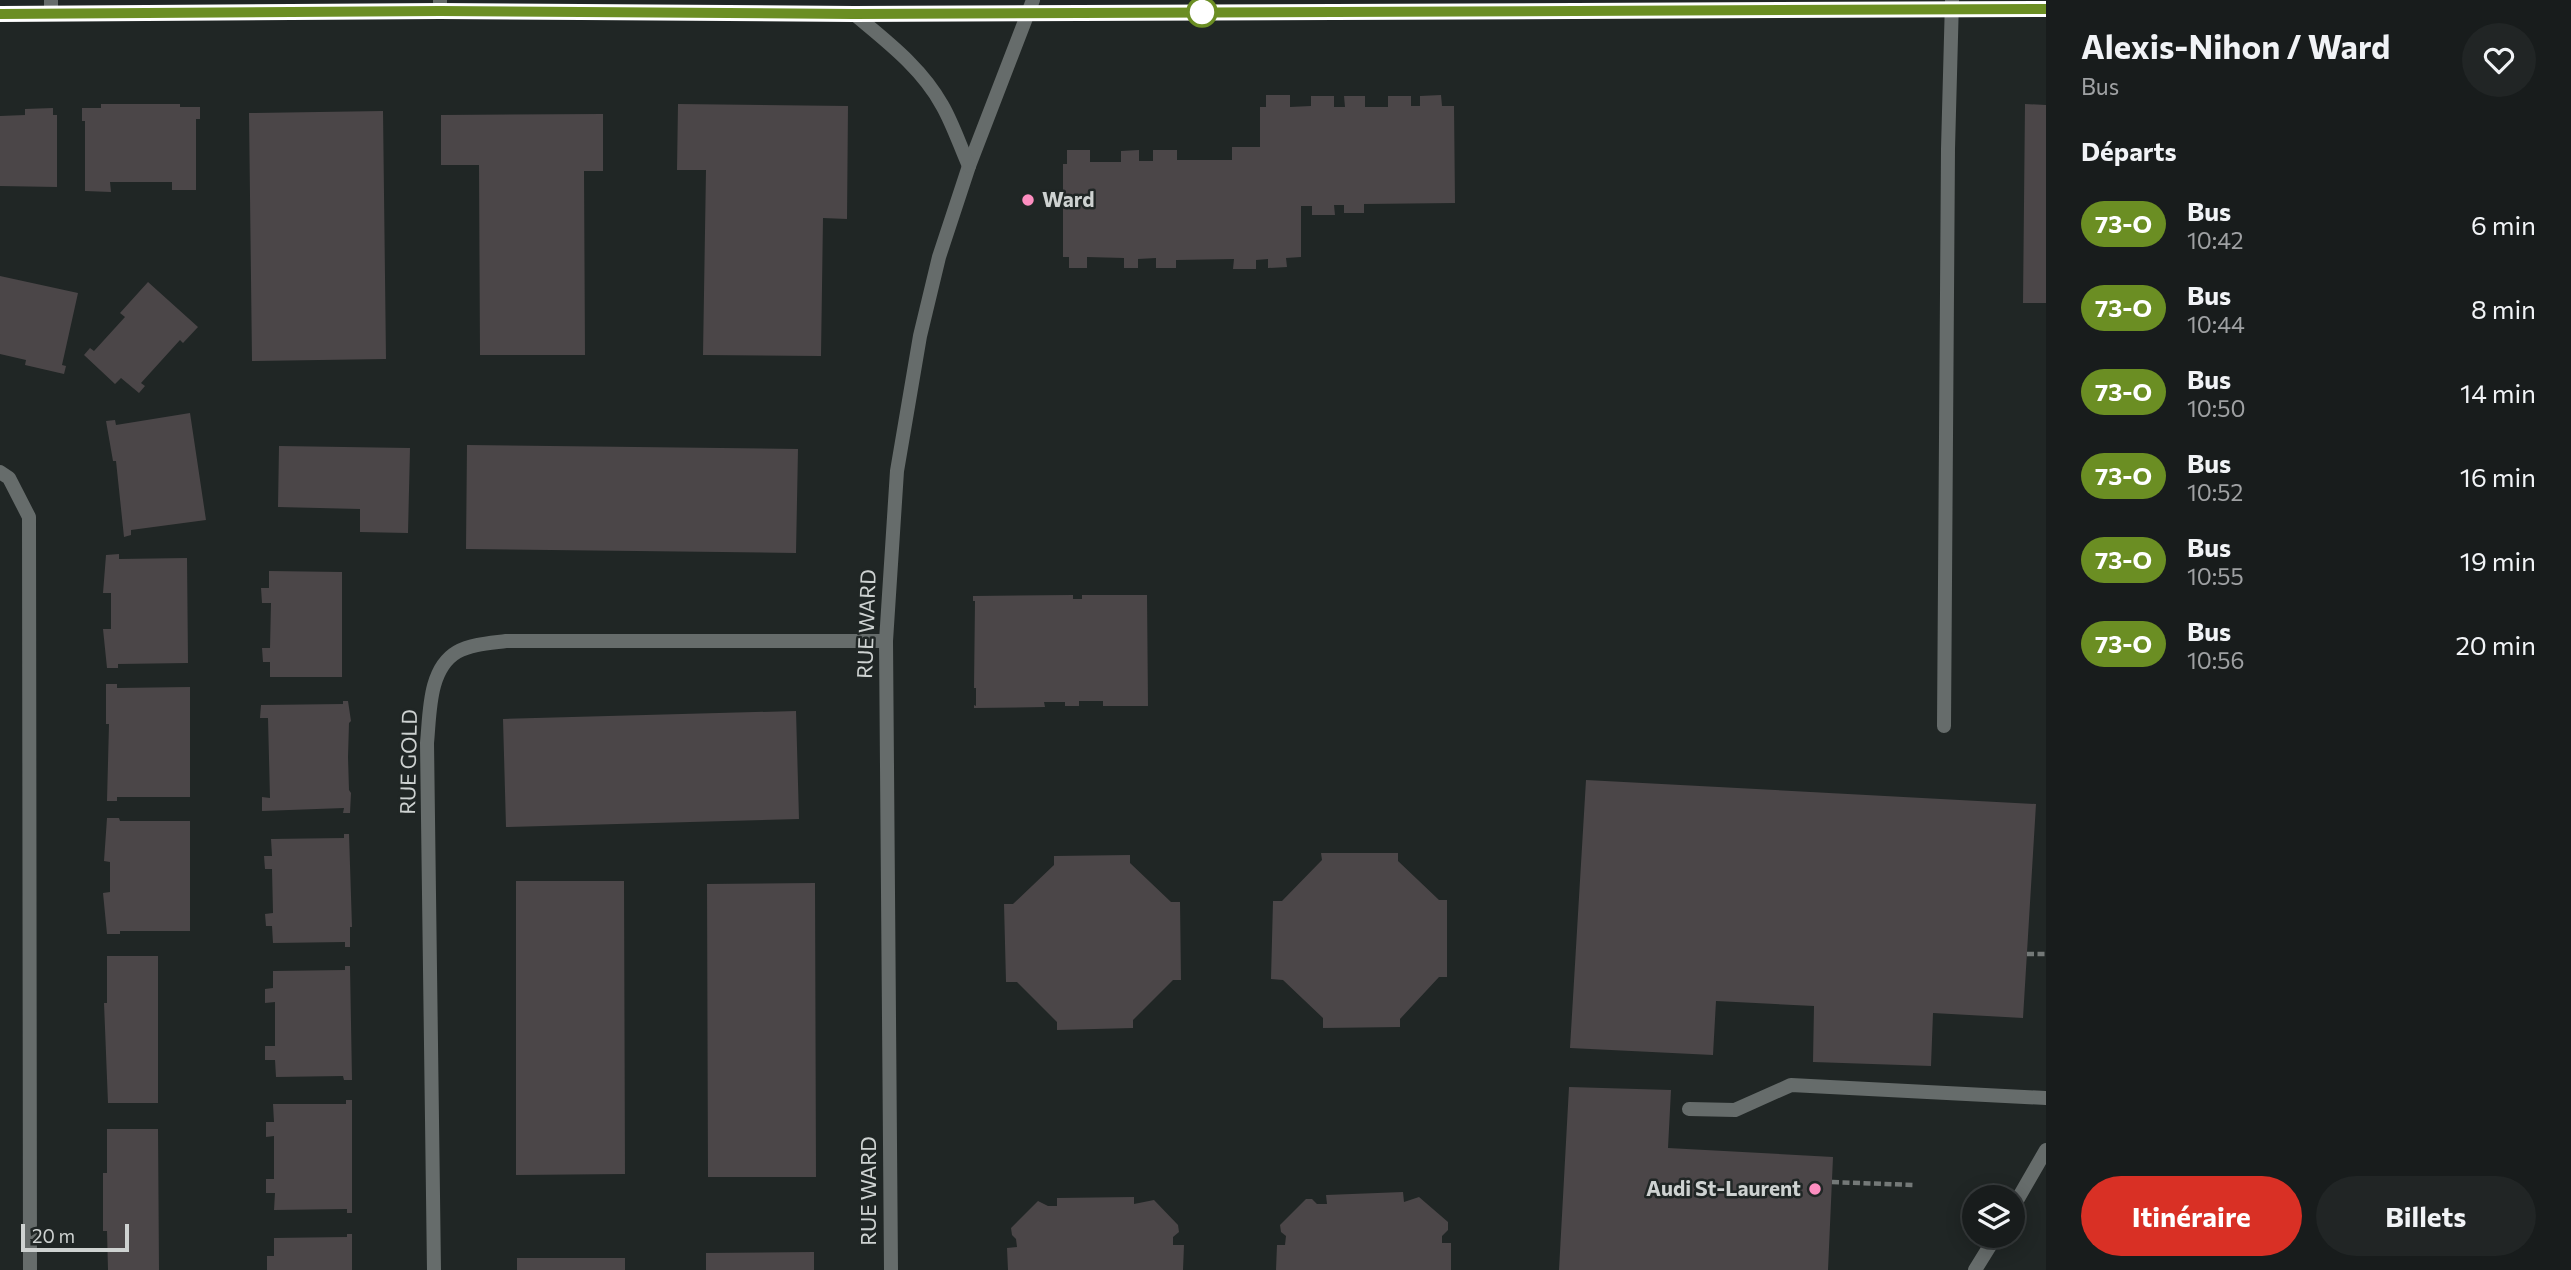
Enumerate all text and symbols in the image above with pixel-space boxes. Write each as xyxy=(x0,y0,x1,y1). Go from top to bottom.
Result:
unlabelled marker xyxy=(1187,0,1217,27)
button: heart xyxy=(2462,23,2536,97)
text: Alexis-Nihon / Ward xyxy=(2081,25,2390,66)
text: Bus xyxy=(2081,72,2119,100)
text: Départs xyxy=(2081,135,2177,166)
place label: Ward xyxy=(1042,186,1095,211)
marker: Ward xyxy=(1020,192,1036,208)
text: Bus xyxy=(2187,195,2231,226)
text: 73-O xyxy=(2095,209,2152,238)
text: 6 min xyxy=(2471,209,2536,240)
text: 10:42 xyxy=(2187,226,2243,254)
text: Bus xyxy=(2187,279,2231,310)
text: 73-O xyxy=(2095,293,2152,322)
text: 8 min xyxy=(2471,293,2536,324)
text: 10:44 xyxy=(2187,310,2245,338)
text: Bus xyxy=(2187,363,2231,394)
text: 73-O xyxy=(2095,377,2152,406)
text: 14 min xyxy=(2460,377,2536,408)
text: 10:50 xyxy=(2187,394,2245,422)
text: Bus xyxy=(2187,447,2231,478)
text: 73-O xyxy=(2095,461,2152,490)
text: 16 min xyxy=(2460,461,2536,492)
text: 10:52 xyxy=(2187,478,2243,506)
text: Bus xyxy=(2187,531,2231,562)
text: 73-O xyxy=(2095,545,2152,574)
text: 19 min xyxy=(2460,545,2536,576)
text: 10:55 xyxy=(2187,562,2244,590)
street label: RUE WARD xyxy=(851,569,880,679)
text: Bus xyxy=(2187,615,2231,646)
text: 73-O xyxy=(2095,629,2152,658)
text: 20 min xyxy=(2455,629,2536,660)
text: 10:56 xyxy=(2187,646,2244,674)
street label: RUE GOLD xyxy=(394,709,421,815)
street label: RUE WARD xyxy=(855,1136,880,1246)
place label: Audi St-Laurent xyxy=(1646,1175,1801,1200)
button: Itinéraire xyxy=(2081,1176,2302,1256)
button: Billets xyxy=(2316,1176,2536,1256)
marker: Audi St-Laurent xyxy=(1807,1181,1823,1197)
map controls xyxy=(1962,1185,2025,1248)
button: layers xyxy=(1962,1185,2025,1248)
scale bar xyxy=(21,1221,130,1253)
text: 20 m xyxy=(32,1224,75,1247)

